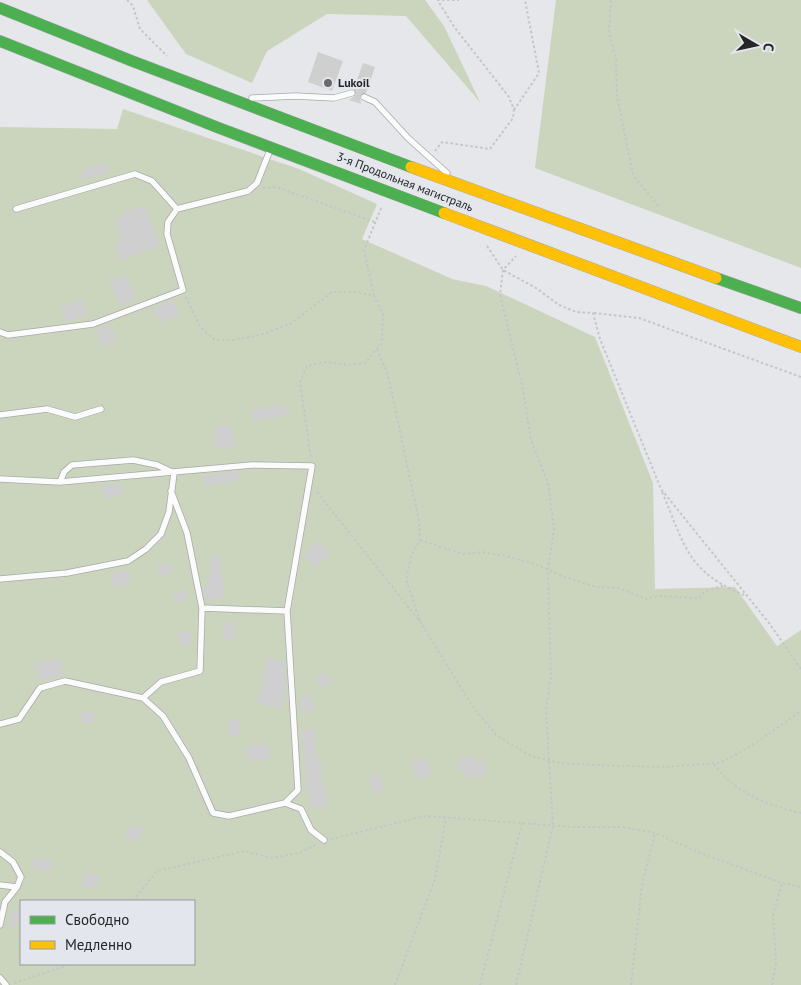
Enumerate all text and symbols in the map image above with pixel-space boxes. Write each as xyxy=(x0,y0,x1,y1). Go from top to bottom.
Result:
north arrow xyxy=(731,20,781,70)
text: С xyxy=(759,42,778,52)
place label: Lukoil xyxy=(338,75,370,90)
marker: Lukoil xyxy=(322,77,334,89)
street label: 3-я Продольная магистраль xyxy=(335,149,476,215)
legend xyxy=(20,900,195,965)
text: Свободно xyxy=(65,910,129,929)
text: Медленно xyxy=(65,935,132,954)

